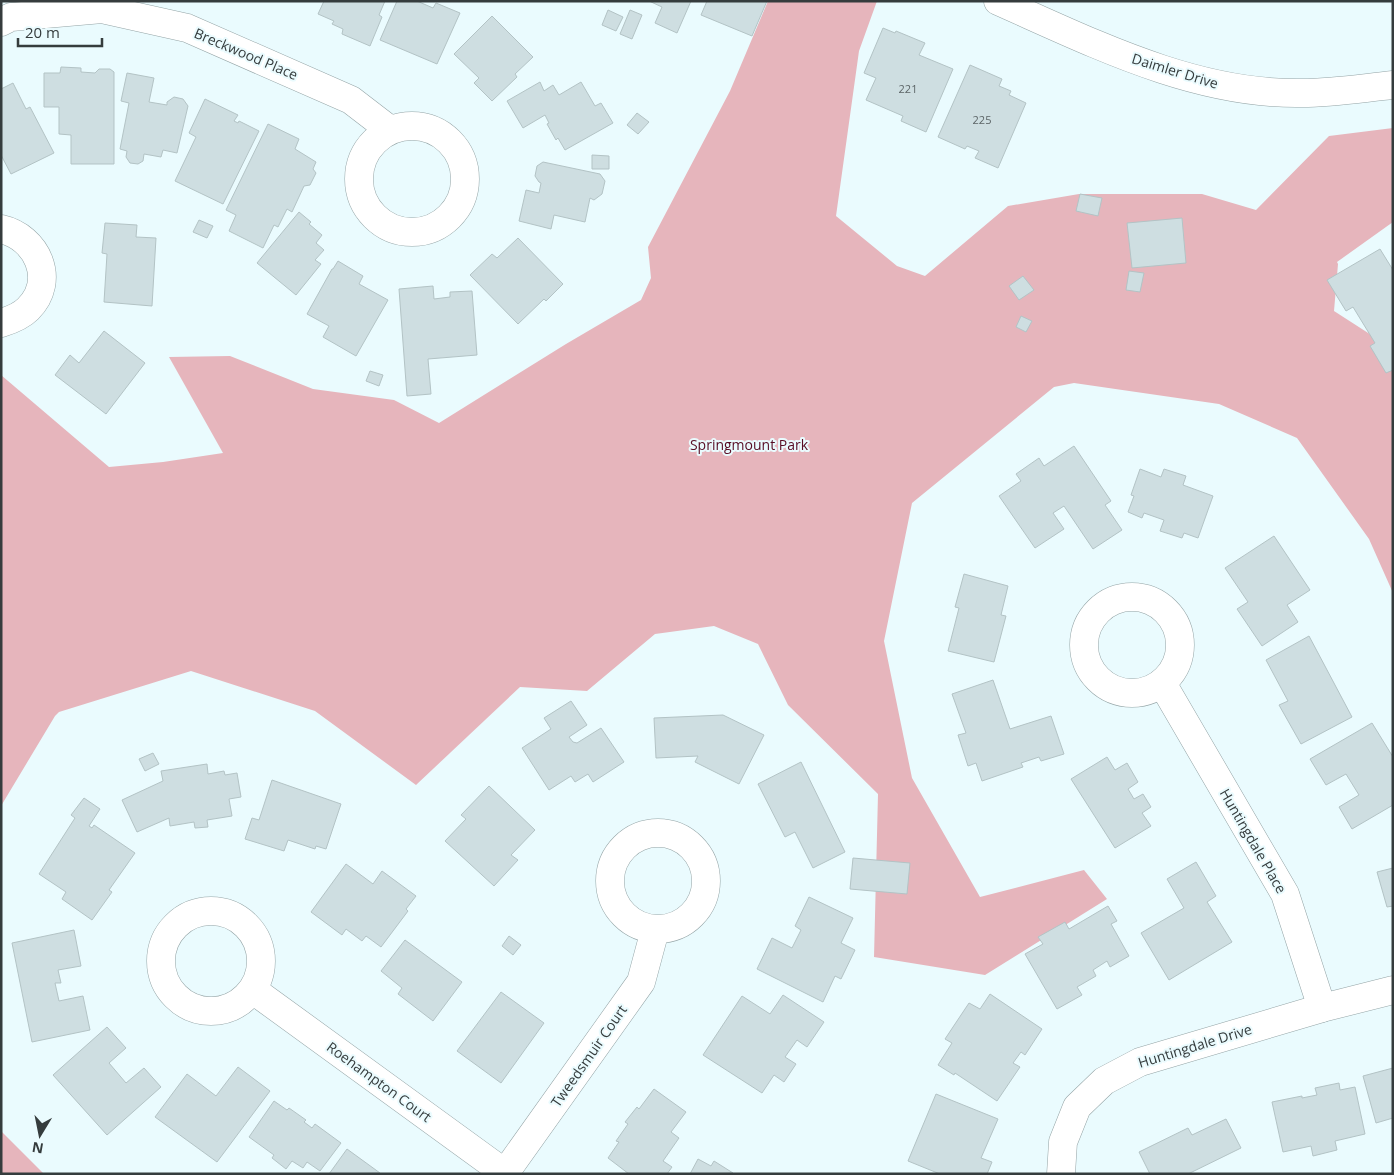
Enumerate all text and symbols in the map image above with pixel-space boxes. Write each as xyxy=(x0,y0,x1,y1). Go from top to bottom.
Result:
scale bar xyxy=(18,15,101,47)
text: 20 m xyxy=(25,22,60,42)
street label: Breckwood Place xyxy=(191,23,301,84)
street label: Daimler Drive xyxy=(1130,48,1221,93)
house number: 221 xyxy=(899,81,917,96)
house number: 225 xyxy=(973,112,991,127)
park label: Springmount Park xyxy=(690,435,809,454)
street label: Huntingdale Place xyxy=(1216,785,1291,897)
street label: Tweedsmuir Court xyxy=(546,1001,631,1111)
street label: Huntingdale Drive xyxy=(1136,1019,1254,1072)
street label: Roehampton Court xyxy=(323,1037,435,1126)
north arrow xyxy=(15,1110,65,1160)
text: N xyxy=(30,1138,45,1159)

